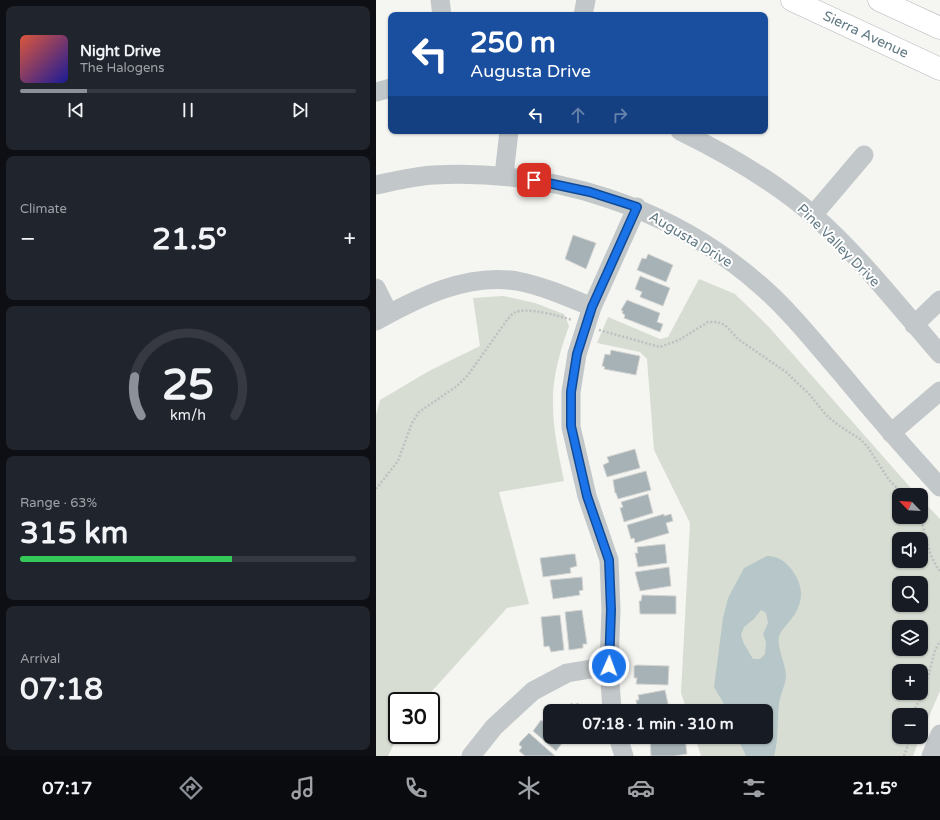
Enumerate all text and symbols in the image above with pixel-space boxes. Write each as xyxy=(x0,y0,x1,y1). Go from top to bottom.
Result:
street label: Sierra Avenue xyxy=(820,7,911,62)
text: 250 m xyxy=(470,26,556,60)
icon: left xyxy=(404,28,456,80)
text: Night Drive xyxy=(80,42,161,60)
text: The Halogens xyxy=(80,60,164,76)
text: Augusta Drive xyxy=(470,60,591,82)
icon: previous xyxy=(65,99,87,121)
icon: pause xyxy=(177,99,199,121)
icon: next xyxy=(289,99,311,121)
icon: left xyxy=(525,104,547,126)
icon: ahead xyxy=(567,104,589,126)
icon: right xyxy=(609,104,631,126)
pin xyxy=(517,163,551,197)
icon: arrive xyxy=(523,169,545,191)
street label: Pine Valley Drive xyxy=(794,200,884,290)
text: Climate xyxy=(20,201,67,217)
street label: Augusta Drive xyxy=(646,208,736,271)
text: 21.5° xyxy=(152,221,227,258)
text: − xyxy=(20,226,36,252)
text: + xyxy=(344,226,356,252)
text: 25 xyxy=(162,361,214,411)
text: km/h xyxy=(170,407,206,424)
north arrow xyxy=(892,488,928,524)
map controls xyxy=(892,488,928,744)
text: Range · 63% xyxy=(20,495,97,511)
text: 315 km xyxy=(20,515,128,552)
button: sound xyxy=(892,532,928,568)
button: search xyxy=(892,576,928,612)
button: layers xyxy=(892,620,928,656)
position arrow xyxy=(588,645,630,687)
text: Arrival xyxy=(20,651,60,667)
button: + xyxy=(892,664,928,700)
text: 07:18 xyxy=(20,671,103,708)
speed limit sign: 30 xyxy=(388,692,440,744)
button: − xyxy=(892,708,928,744)
text: 07:18 · 1 min · 310 m xyxy=(583,715,733,733)
icon: directions xyxy=(177,774,205,802)
icon: music xyxy=(289,774,317,802)
icon: phone xyxy=(402,774,430,802)
icon: climate xyxy=(515,774,543,802)
icon: car xyxy=(627,774,655,802)
icon: filters xyxy=(740,774,768,802)
text: 07:17 xyxy=(42,777,92,799)
text: 21.5° xyxy=(853,777,898,799)

